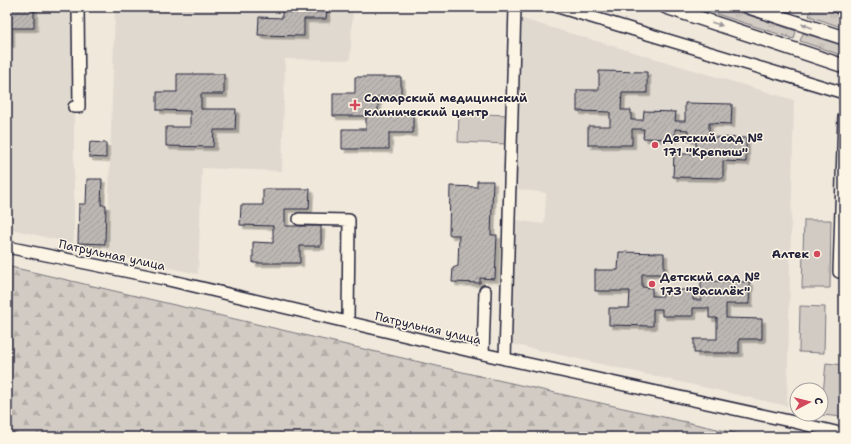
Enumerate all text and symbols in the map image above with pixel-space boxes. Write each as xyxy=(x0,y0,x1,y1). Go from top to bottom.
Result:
one-way arrow xyxy=(711,21,723,27)
one-way arrow xyxy=(800,23,812,29)
place label: Самарский медицинский клинический центр xyxy=(364,90,528,120)
marker: Самарский медицинский клинический центр xyxy=(349,99,361,111)
place label: Детский сад № 171 "Крепыш" xyxy=(663,130,763,160)
marker: Детский сад № 171 "Крепыш" xyxy=(650,140,660,150)
street label: Патрульная улица xyxy=(57,236,167,274)
place label: Алтек xyxy=(772,246,809,262)
marker: Алтек xyxy=(812,249,822,259)
place label: Детский сад № 173 "Василёк" xyxy=(660,269,760,299)
marker: Детский сад № 173 "Василёк" xyxy=(647,279,657,289)
street label: Патрульная улица xyxy=(373,308,483,348)
north arrow xyxy=(789,382,829,422)
text: С xyxy=(811,397,826,405)

